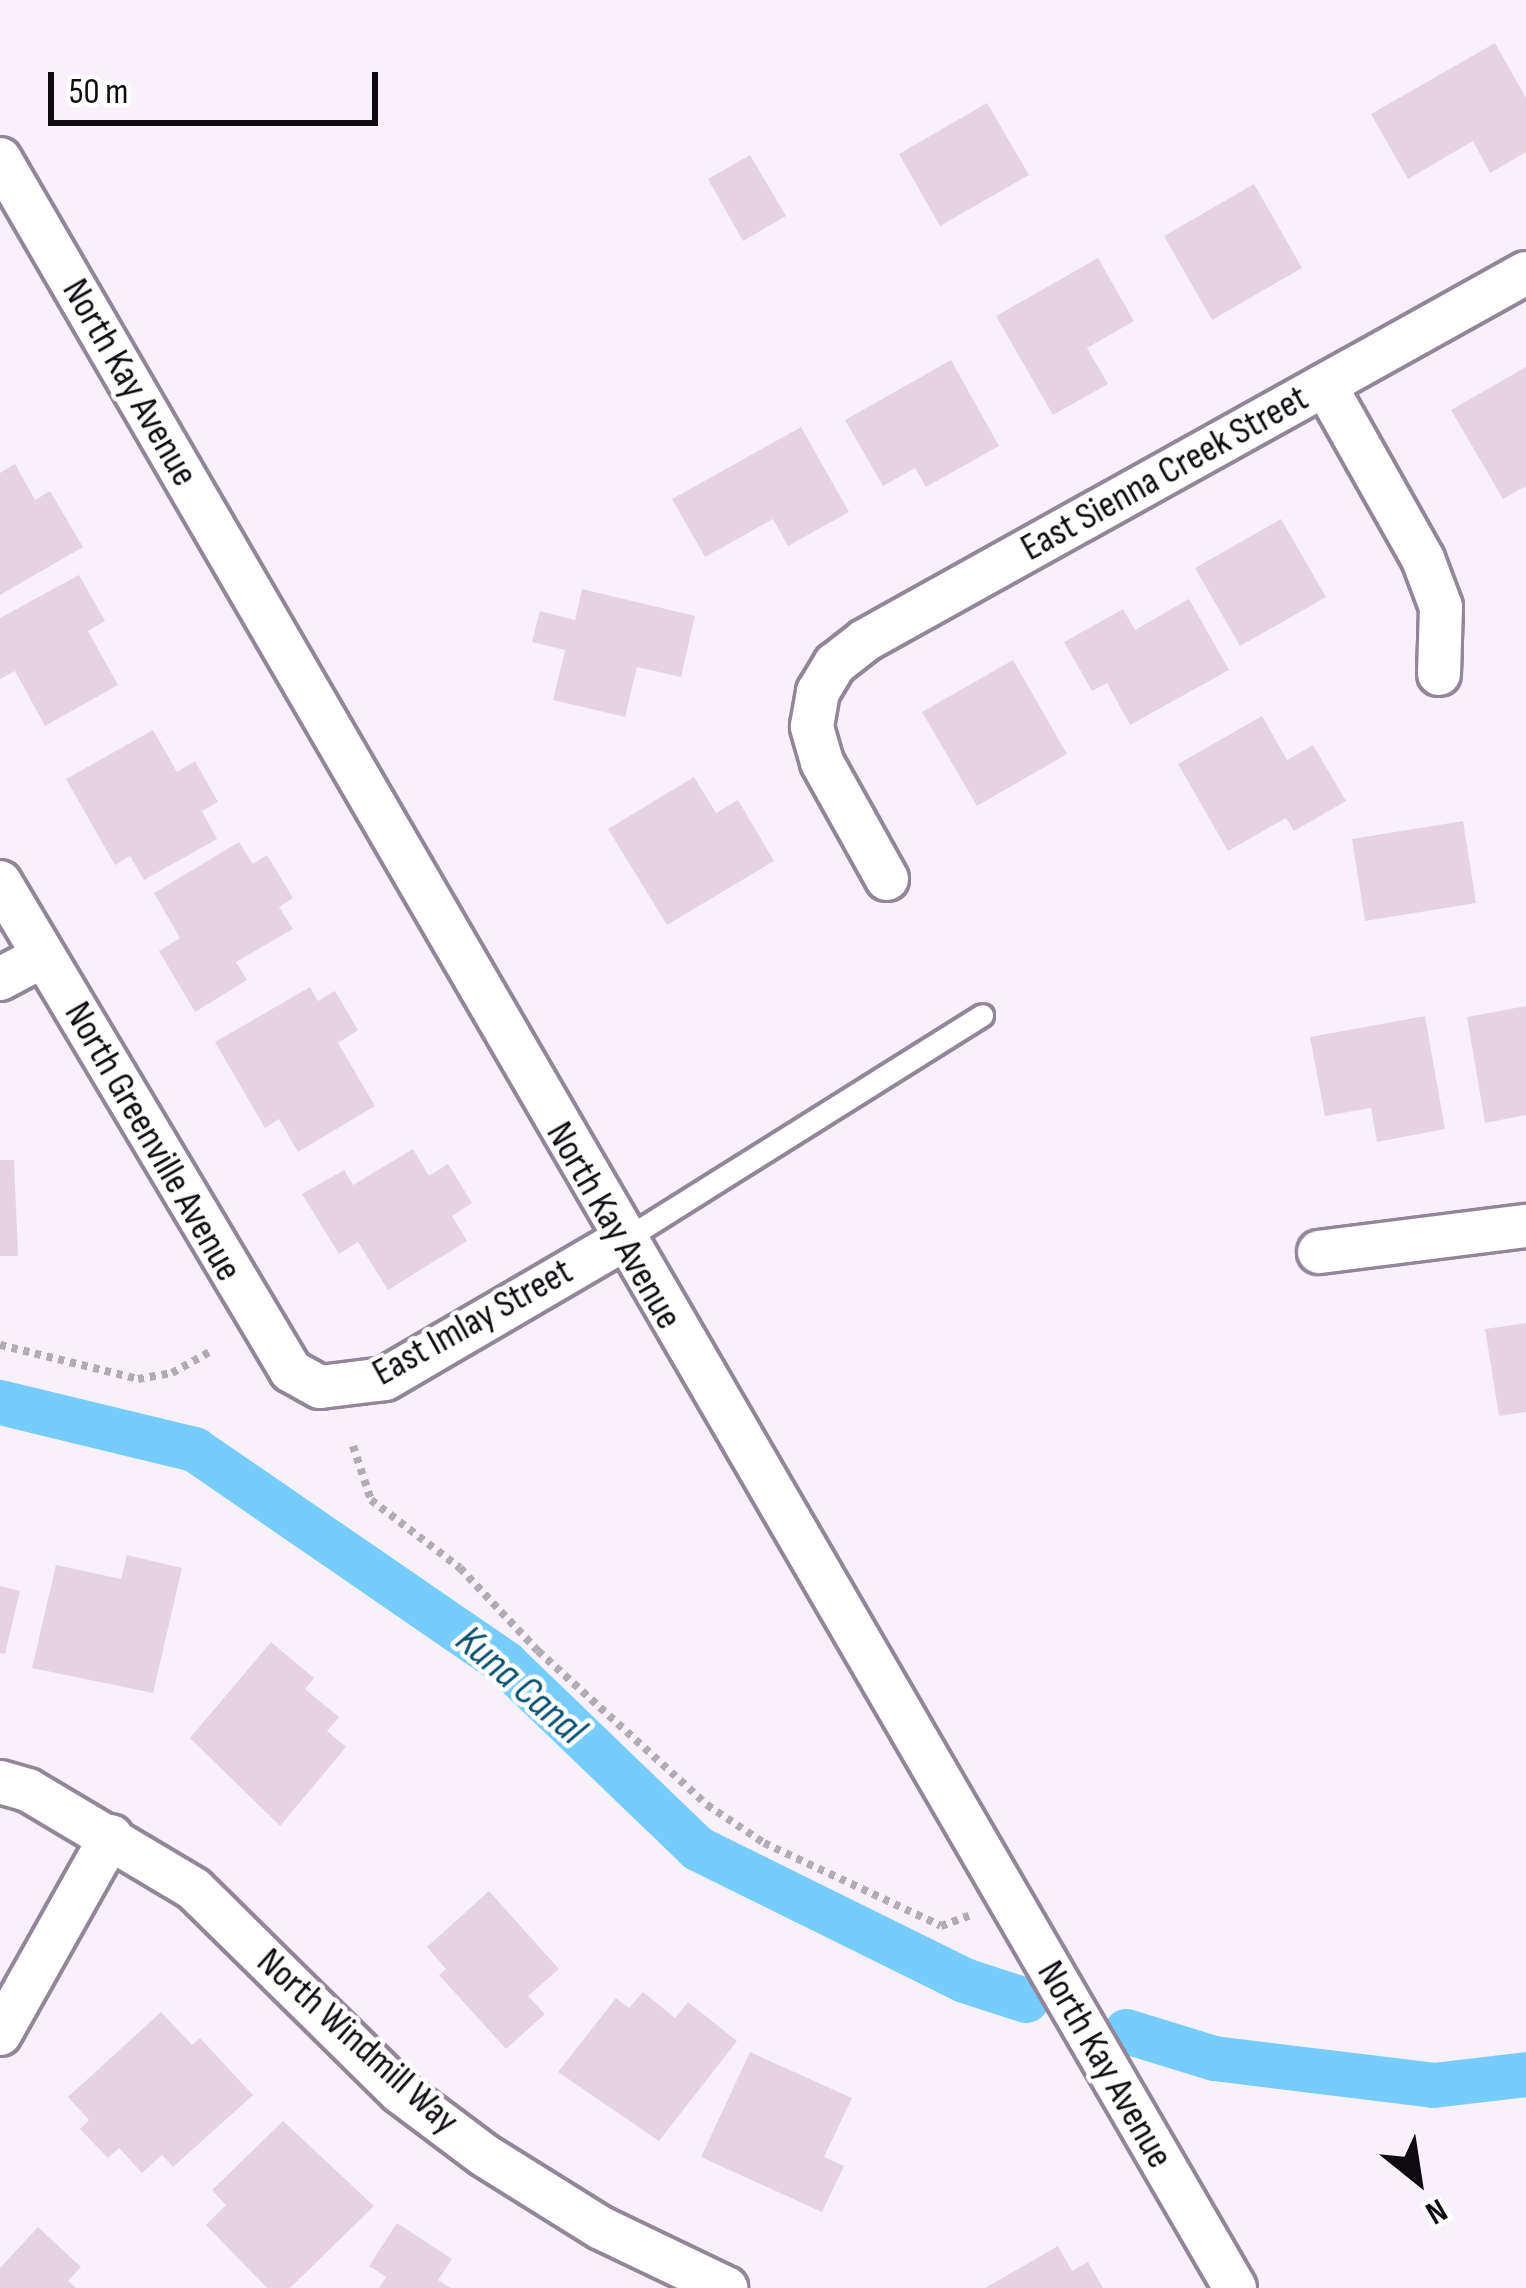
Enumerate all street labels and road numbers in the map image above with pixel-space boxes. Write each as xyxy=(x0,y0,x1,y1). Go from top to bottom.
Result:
street label: North Kay Avenue xyxy=(51,271,207,495)
street label: East Sienna Creek Street xyxy=(1013,376,1317,572)
street label: North Greenville Avenue xyxy=(53,994,251,1290)
street label: North Kay Avenue xyxy=(535,1114,691,1338)
street label: East Imlay Street xyxy=(365,1249,581,1397)
street label: North Windmill Way xyxy=(246,1939,468,2145)
street label: North Kay Avenue xyxy=(1026,1953,1182,2177)

